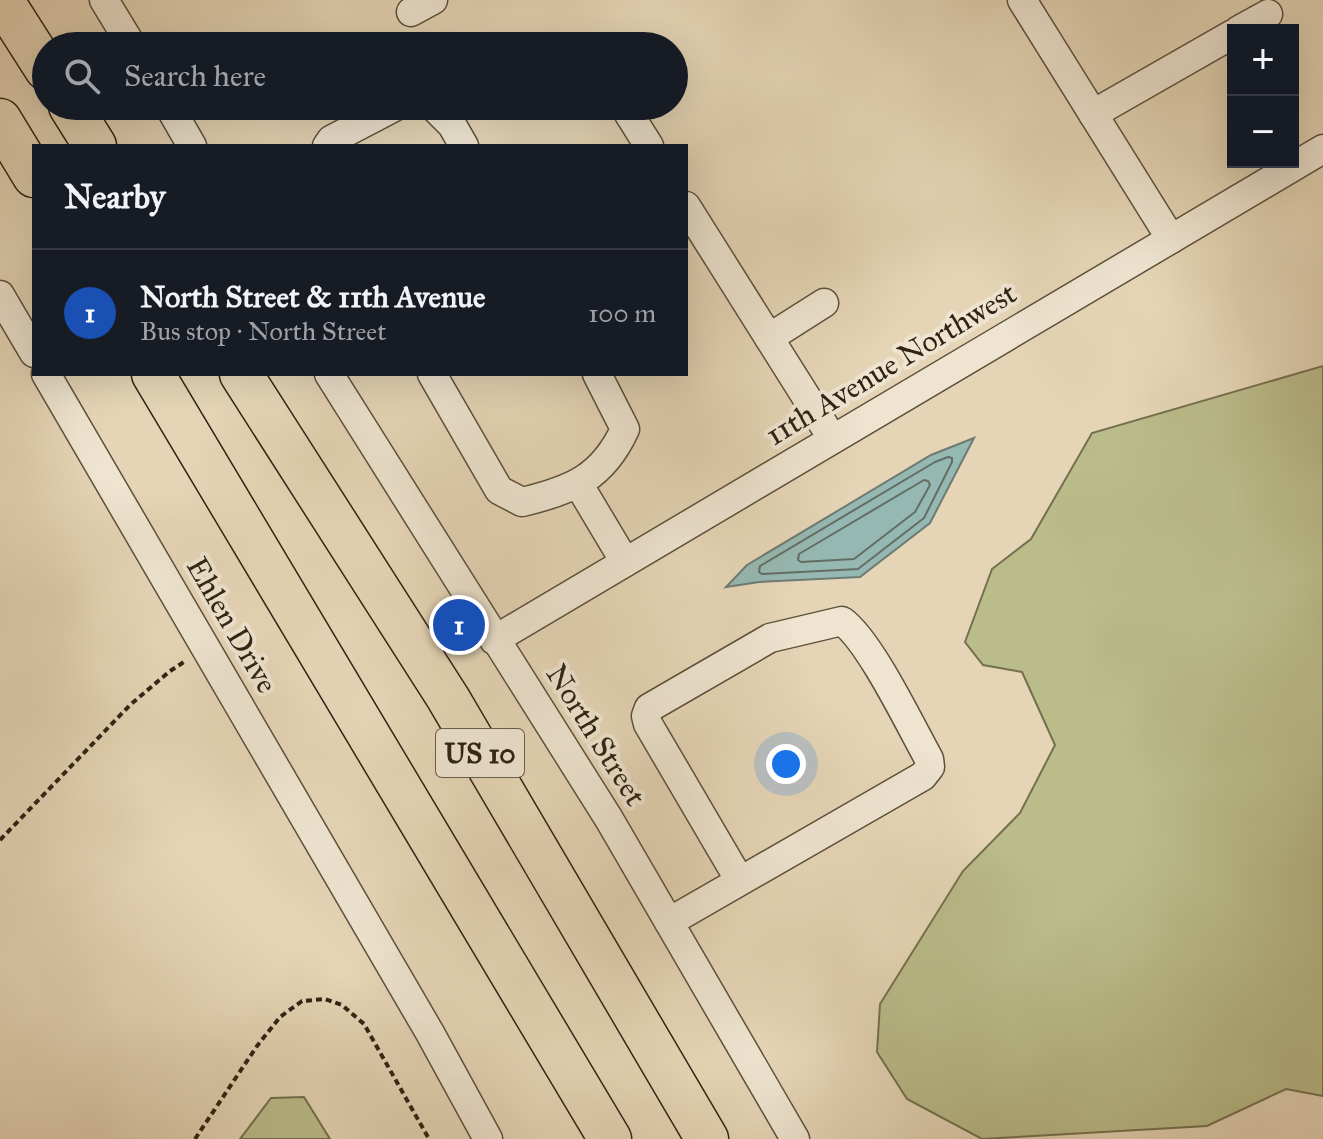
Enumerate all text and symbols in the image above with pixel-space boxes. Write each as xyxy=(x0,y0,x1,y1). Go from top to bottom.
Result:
map controls xyxy=(1227,24,1299,168)
button: + xyxy=(1227,24,1299,96)
search box xyxy=(32,32,688,120)
icon: search xyxy=(60,54,104,98)
text: Search here xyxy=(124,58,266,94)
button: − xyxy=(1227,96,1299,168)
text: Nearby xyxy=(64,176,166,217)
street label: 11th Avenue Northwest xyxy=(759,275,1023,453)
text: North Street & 11th Avenue xyxy=(140,279,486,315)
text: 1 xyxy=(85,297,95,329)
text: 100 m xyxy=(588,297,656,329)
text: Bus stop · North Street xyxy=(140,315,386,347)
street label: Ehlen Drive xyxy=(179,551,285,699)
pin: 1 xyxy=(433,595,485,655)
street label: North Street xyxy=(538,658,654,813)
road number: US 10 xyxy=(436,729,524,777)
your location xyxy=(766,744,806,784)

